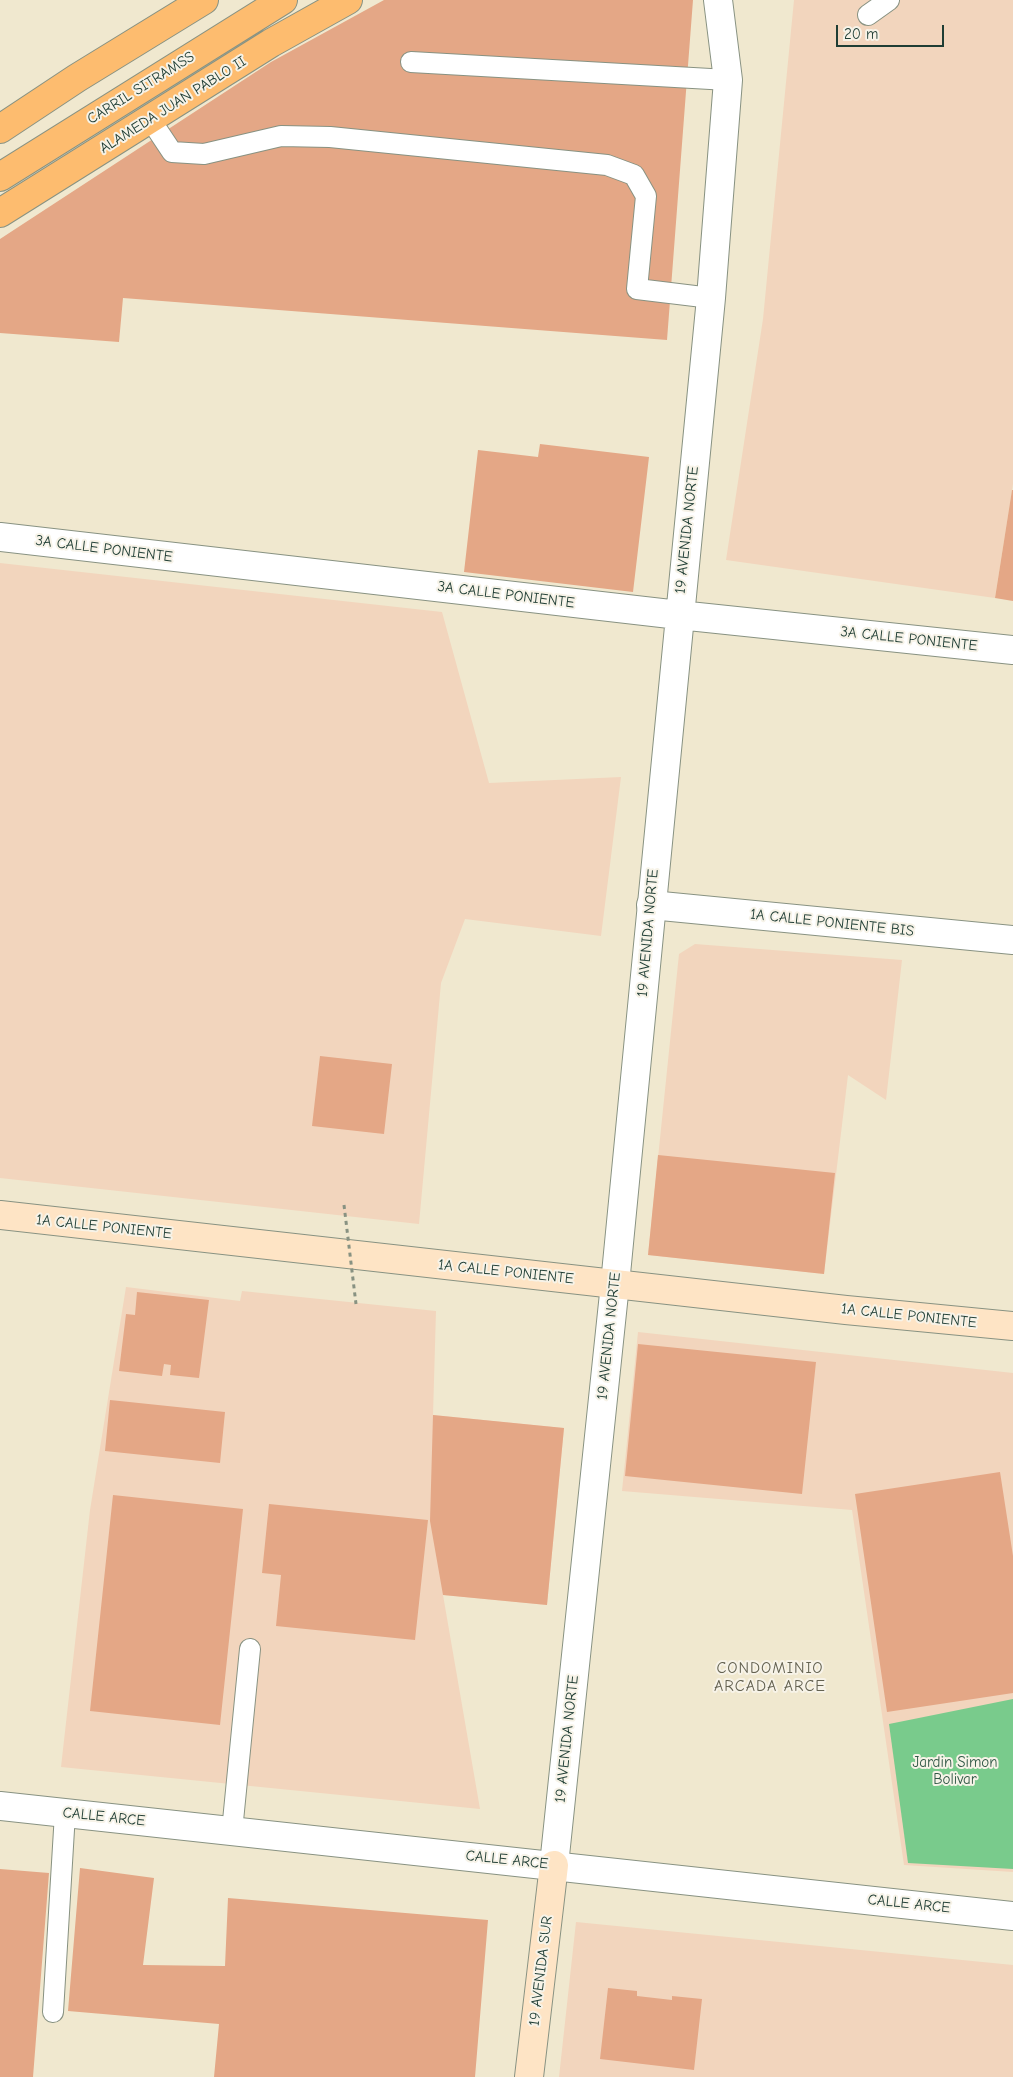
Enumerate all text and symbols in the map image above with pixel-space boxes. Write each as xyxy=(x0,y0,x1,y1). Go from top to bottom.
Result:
scale bar xyxy=(838,15,946,47)
text: 20 m xyxy=(844,25,878,43)
street label: CARRIL SITRAMSS xyxy=(84,48,198,128)
street label: ALAMEDA JUAN PABLO II xyxy=(96,52,250,158)
street label: 19 AVENIDA NORTE xyxy=(671,465,703,595)
street label: 3A CALLE PONIENTE xyxy=(34,532,174,566)
street label: 3A CALLE PONIENTE xyxy=(436,578,576,612)
street label: 3A CALLE PONIENTE xyxy=(839,623,979,655)
street label: 19 AVENIDA NORTE xyxy=(633,868,663,998)
street label: 1A CALLE PONIENTE BIS xyxy=(749,905,915,941)
street label: 1A CALLE PONIENTE xyxy=(35,1211,173,1243)
street label: 1A CALLE PONIENTE xyxy=(437,1256,575,1288)
street label: 19 AVENIDA NORTE xyxy=(593,1271,625,1401)
street label: 1A CALLE PONIENTE xyxy=(840,1300,978,1332)
district label: CONDOMINIO ARCADA ARCE xyxy=(713,1658,827,1696)
street label: 19 AVENIDA NORTE xyxy=(551,1674,583,1804)
park label: Jardin Simon Bolivar xyxy=(912,1754,998,1789)
street label: CALLE ARCE xyxy=(62,1804,146,1830)
street label: CALLE ARCE xyxy=(465,1847,549,1873)
street label: CALLE ARCE xyxy=(867,1891,951,1917)
street label: 19 AVENIDA SUR xyxy=(525,1915,557,2027)

